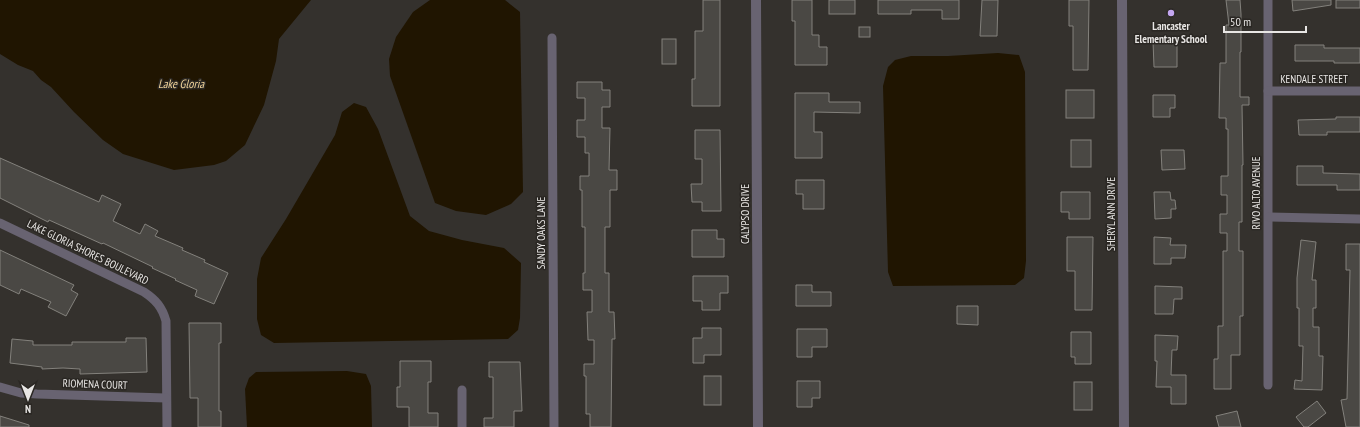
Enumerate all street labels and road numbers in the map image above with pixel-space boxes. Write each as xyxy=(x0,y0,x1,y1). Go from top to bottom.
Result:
street label: KENDALE STREET xyxy=(1280,72,1348,86)
street label: RIVO ALTO AVENUE xyxy=(1249,156,1263,229)
street label: SHERYL ANN DRIVE xyxy=(1104,177,1118,251)
street label: CALYPSO DRIVE xyxy=(738,184,752,244)
street label: SANDY OAKS LANE xyxy=(534,197,548,269)
street label: LAKE GLORIA SHORES BOULEVARD xyxy=(25,216,151,288)
street label: RIOMENA COURT xyxy=(62,376,128,392)

